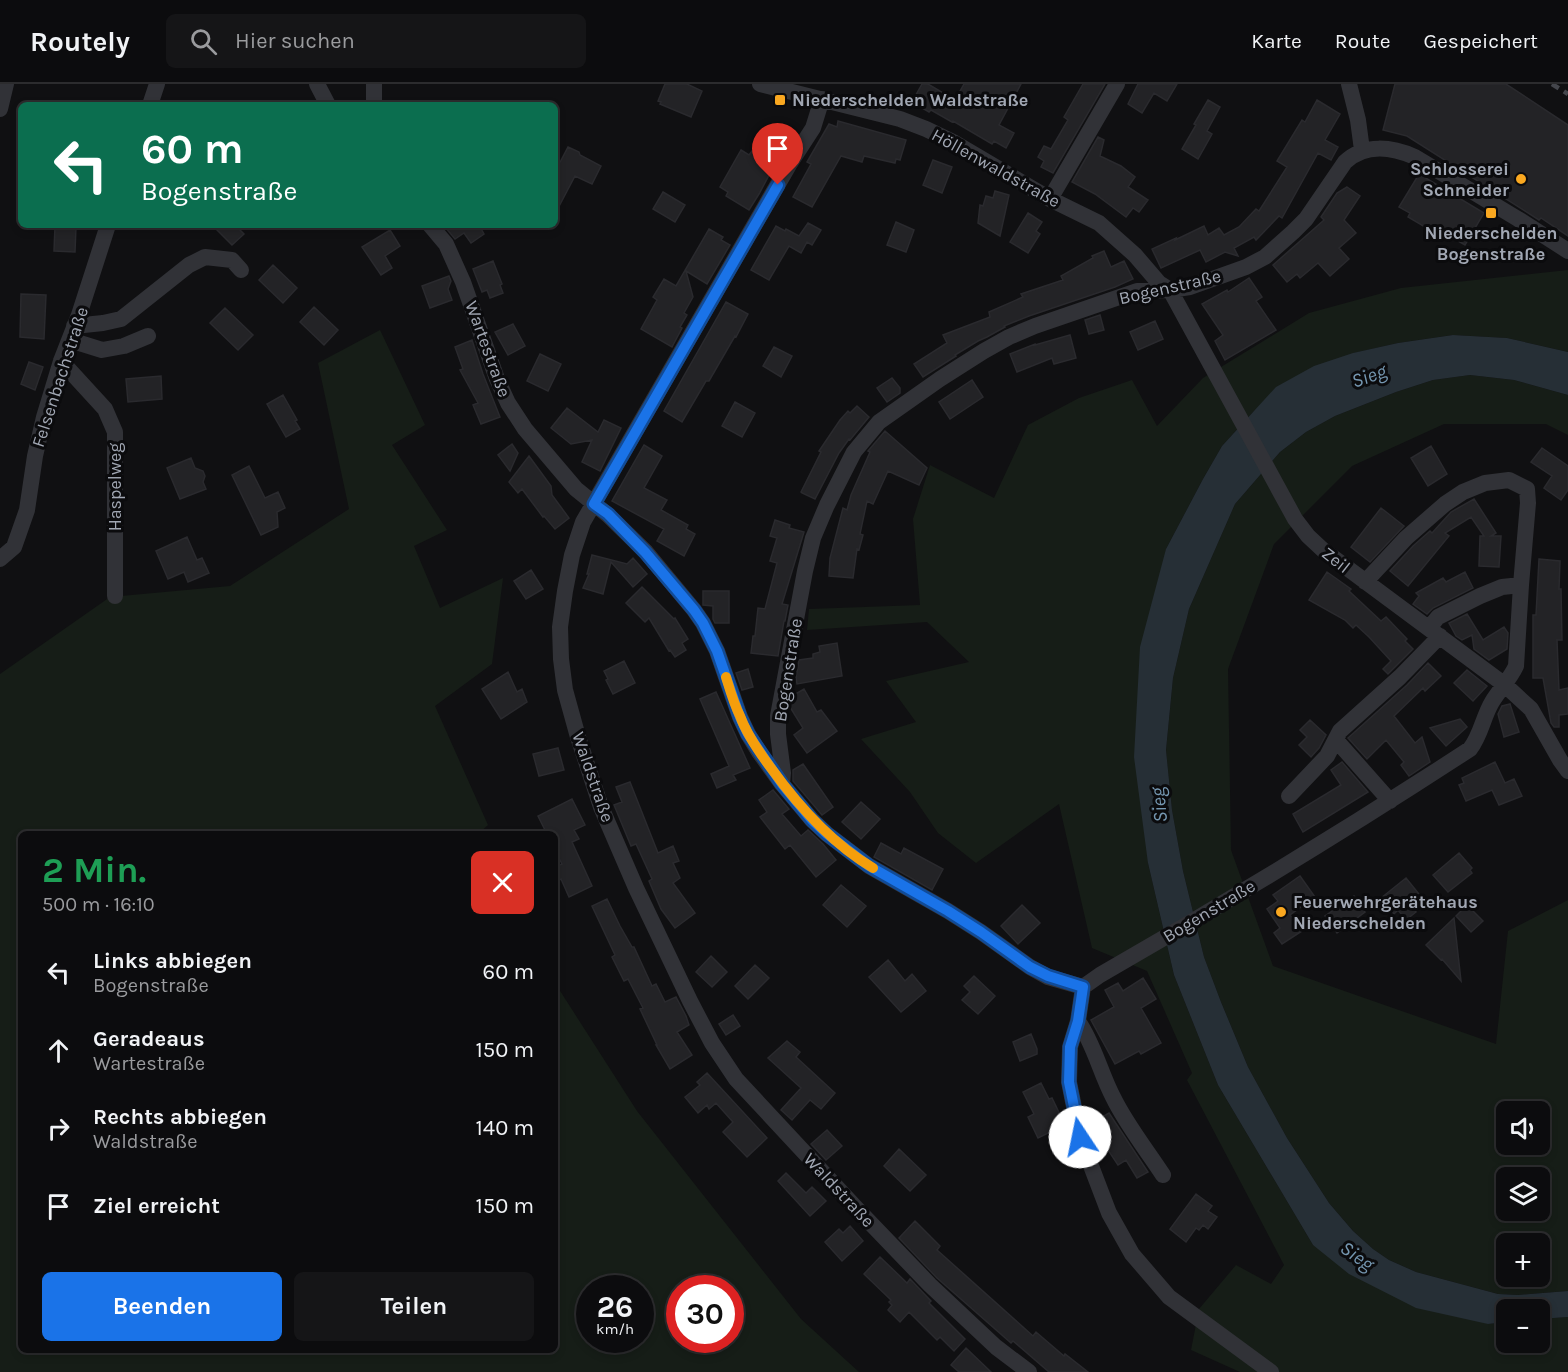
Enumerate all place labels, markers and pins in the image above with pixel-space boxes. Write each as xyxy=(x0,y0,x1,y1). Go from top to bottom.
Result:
place label: Niederschelden Waldstraße xyxy=(792,89,1028,111)
marker: Niederschelden Waldstraße xyxy=(773,93,787,107)
pin xyxy=(752,123,803,185)
place label: Schlosserei Schneider xyxy=(1410,158,1509,201)
marker: Schlosserei Schneider xyxy=(1514,172,1528,186)
marker: Niederschelden Bogenstraße xyxy=(1484,206,1498,220)
place label: Niederschelden Bogenstraße xyxy=(1424,222,1558,265)
place label: Feuerwehrgerätehaus Niederschelden xyxy=(1293,891,1478,934)
marker: Feuerwehrgerätehaus Niederschelden xyxy=(1274,905,1288,919)

